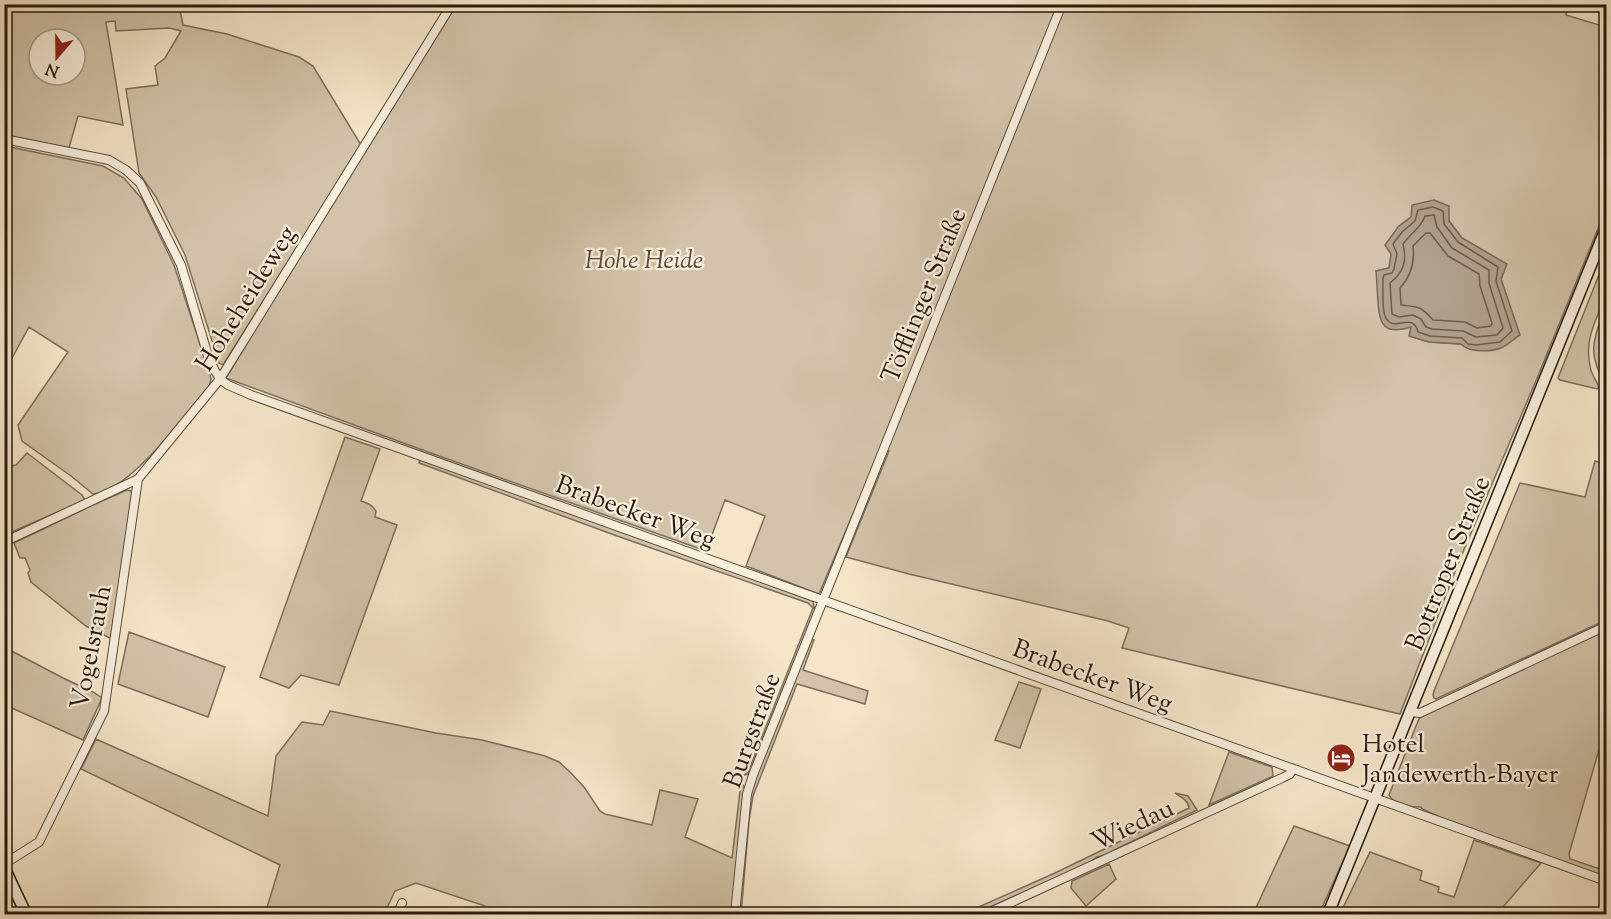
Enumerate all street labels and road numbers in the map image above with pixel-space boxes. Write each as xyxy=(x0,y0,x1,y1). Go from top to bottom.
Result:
street label: Töfflinger Straße xyxy=(873,203,977,389)
street label: Hoheheideweg xyxy=(188,219,307,379)
street label: Brabecker Weg xyxy=(550,467,720,559)
street label: Bottroper Straße xyxy=(1397,471,1501,657)
street label: Vogelsrauh xyxy=(62,582,123,713)
street label: Brabecker Weg xyxy=(1007,631,1177,723)
street label: Burgstraße xyxy=(715,668,791,794)
street label: Wiedau xyxy=(1085,791,1181,862)

